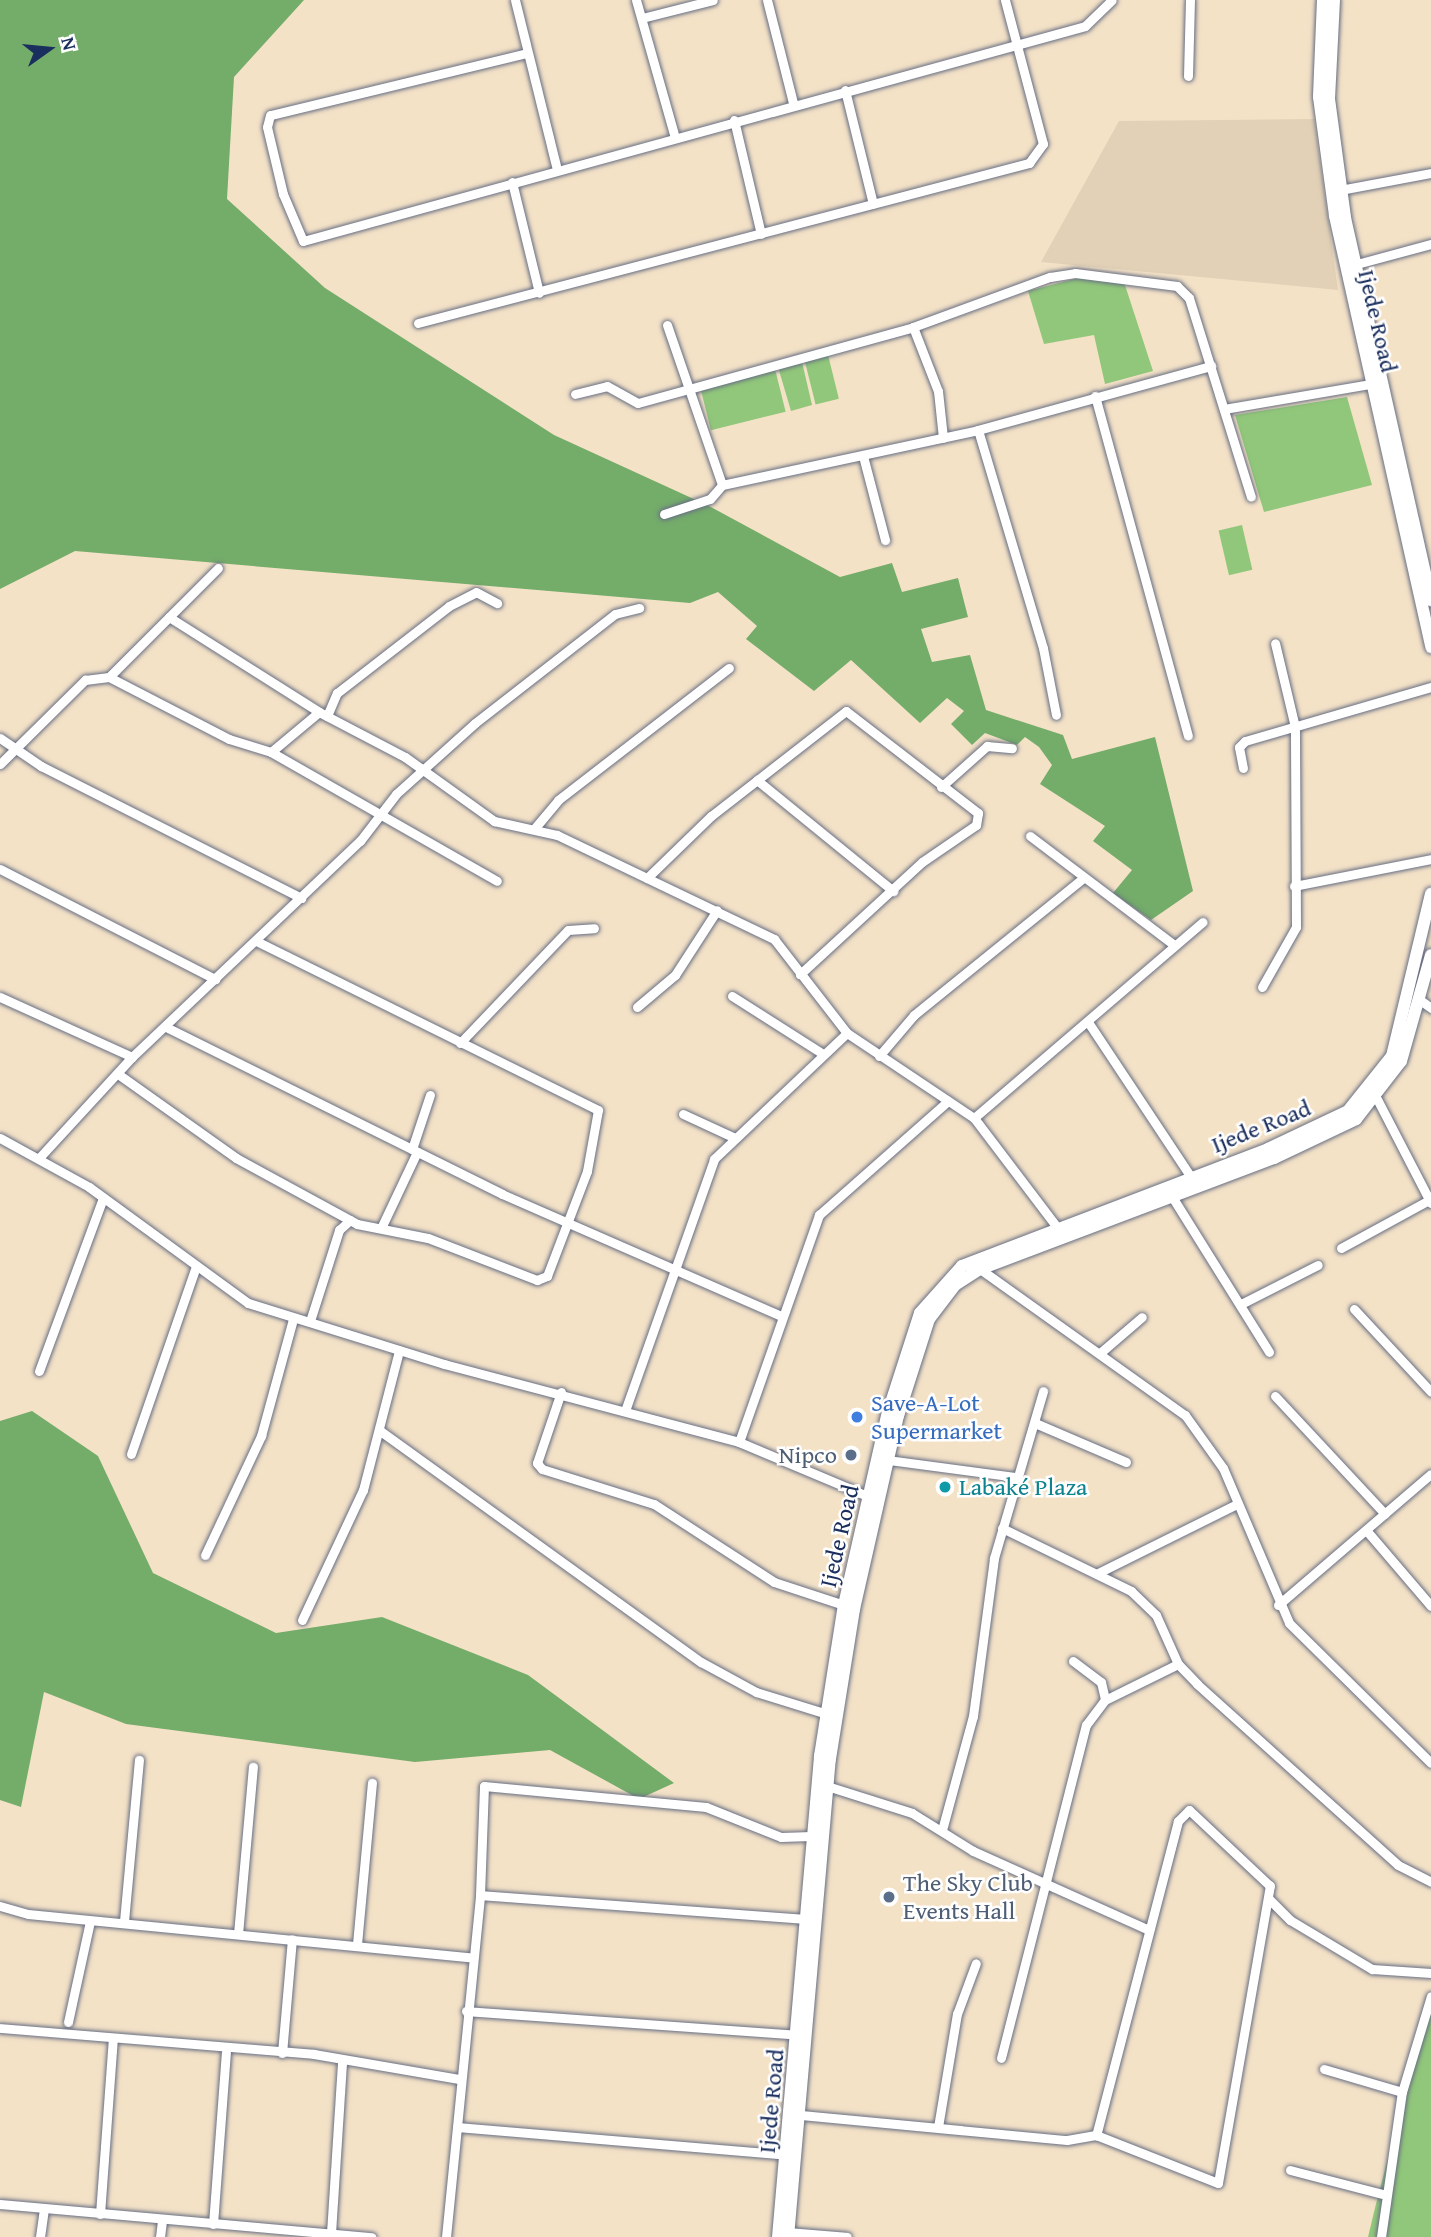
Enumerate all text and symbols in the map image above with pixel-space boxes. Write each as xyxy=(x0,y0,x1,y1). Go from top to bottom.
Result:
north arrow xyxy=(14,14,84,84)
text: N xyxy=(54,34,84,53)
street label: Ijede Road xyxy=(1352,267,1404,375)
street label: Ijede Road xyxy=(1207,1093,1315,1159)
place label: Save-A-Lot Supermarket xyxy=(871,1389,1002,1445)
marker: Save-A-Lot Supermarket xyxy=(849,1409,865,1425)
place label: Nipco xyxy=(779,1441,837,1469)
marker: Nipco xyxy=(843,1447,859,1463)
place label: Labaké Plaza xyxy=(959,1473,1087,1501)
marker: Labaké Plaza xyxy=(937,1479,953,1495)
street label: Ijede Road xyxy=(813,1482,865,1590)
place label: The Sky Club Events Hall xyxy=(903,1869,1033,1925)
marker: The Sky Club Events Hall xyxy=(881,1889,897,1905)
street label: Ijede Road xyxy=(752,2048,790,2154)

